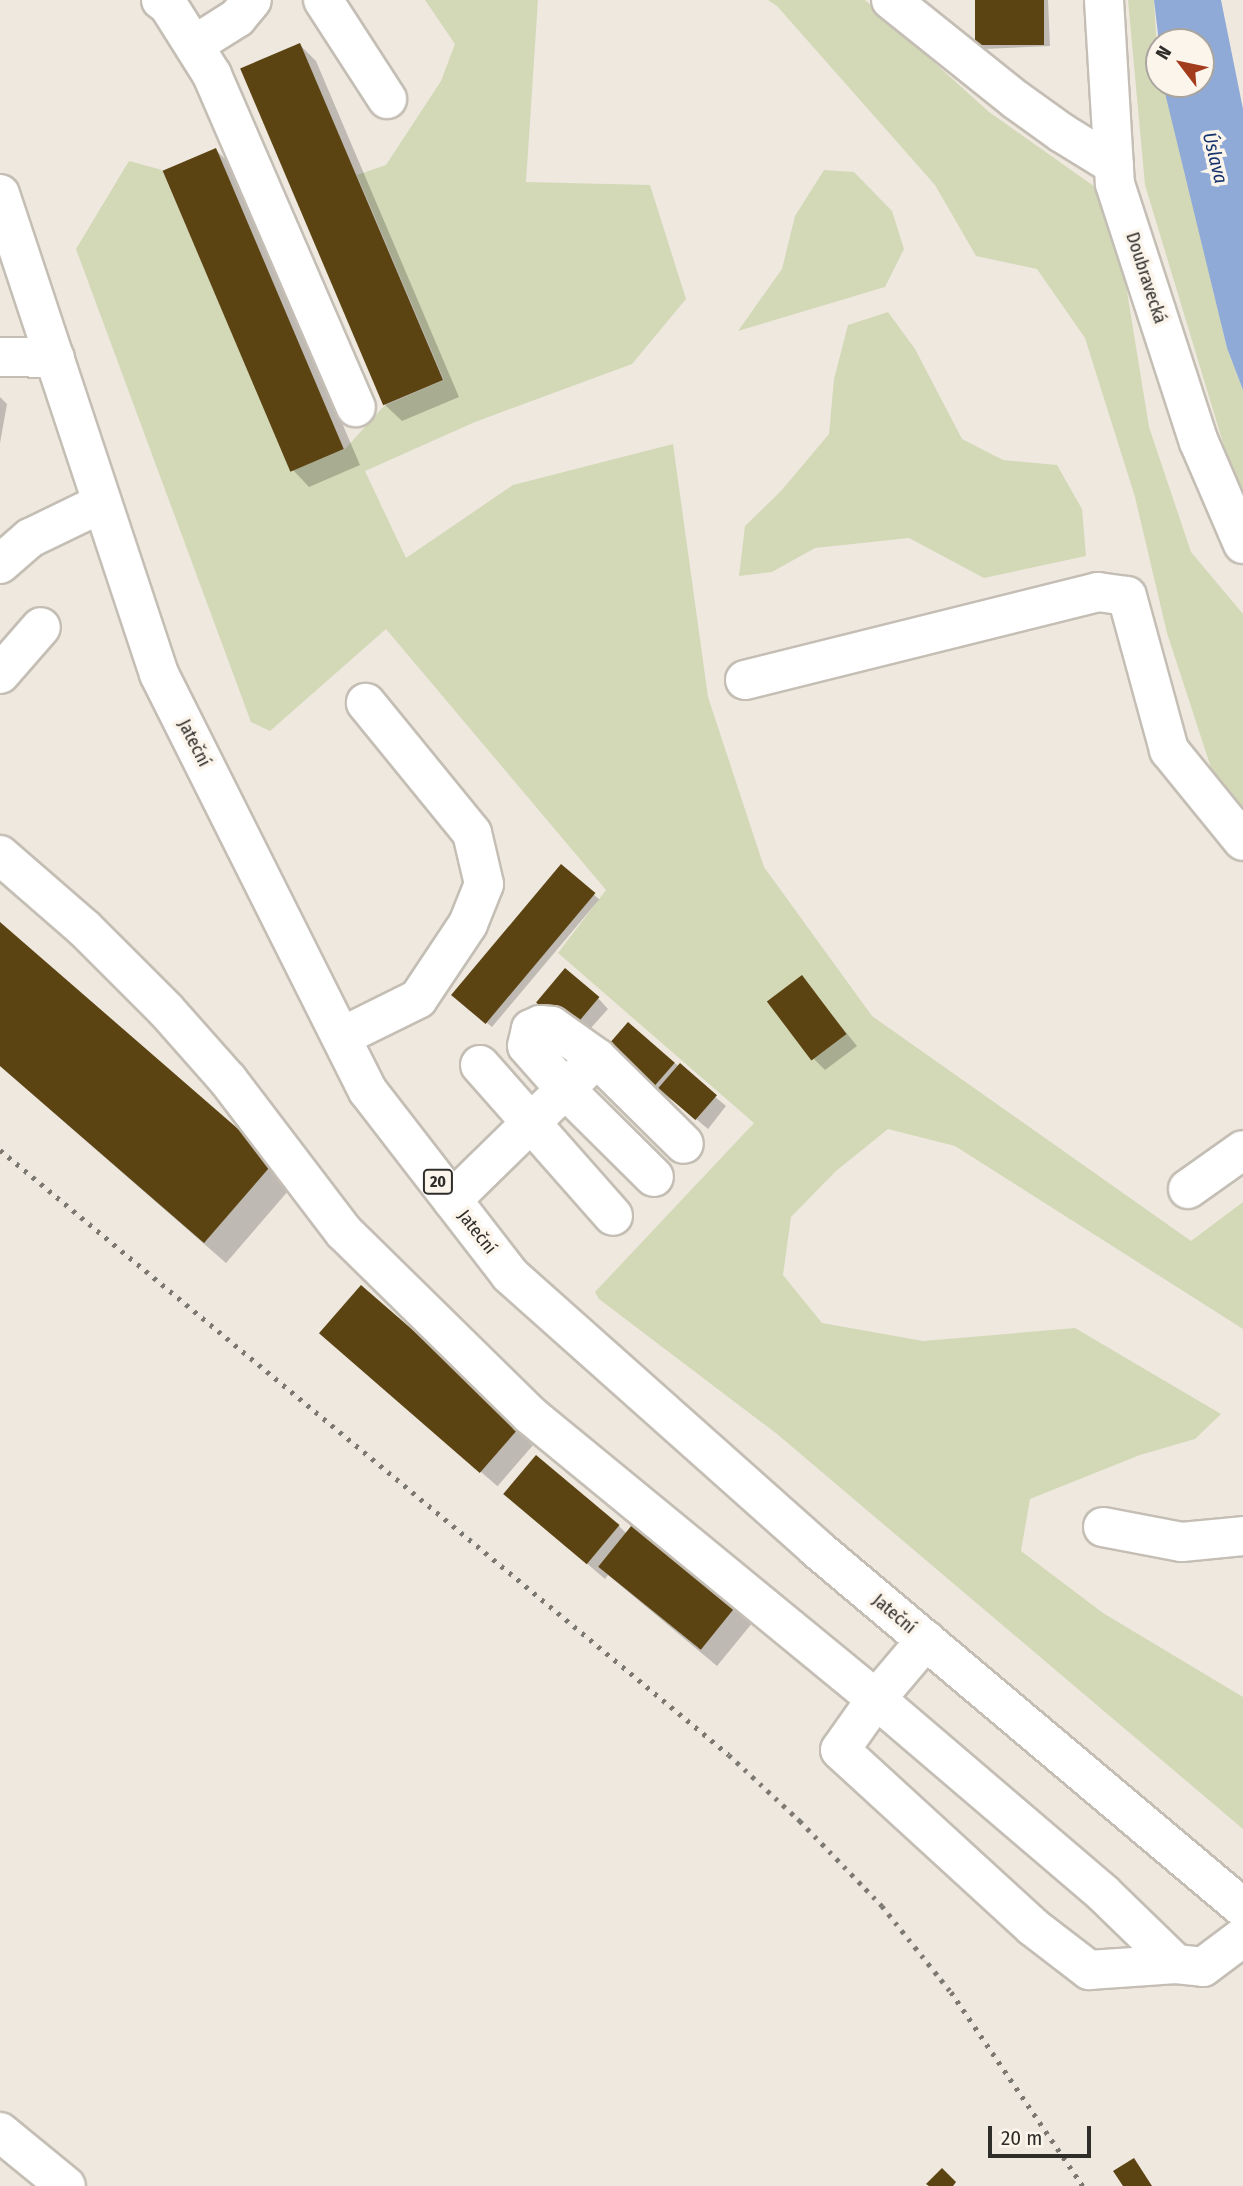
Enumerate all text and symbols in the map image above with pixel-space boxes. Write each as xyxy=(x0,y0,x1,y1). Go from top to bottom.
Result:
north arrow xyxy=(1145,28,1215,98)
text: N xyxy=(1151,42,1176,64)
water label: Úslava xyxy=(1198,130,1232,186)
street label: Doubravecká xyxy=(1121,230,1171,326)
street label: Jateční xyxy=(173,716,215,770)
road number: 20 xyxy=(422,1170,454,1194)
street label: Jateční xyxy=(453,1206,501,1258)
street label: Jateční xyxy=(868,1590,920,1638)
scale bar xyxy=(991,2112,1094,2156)
text: 20 m xyxy=(1001,2125,1042,2151)

